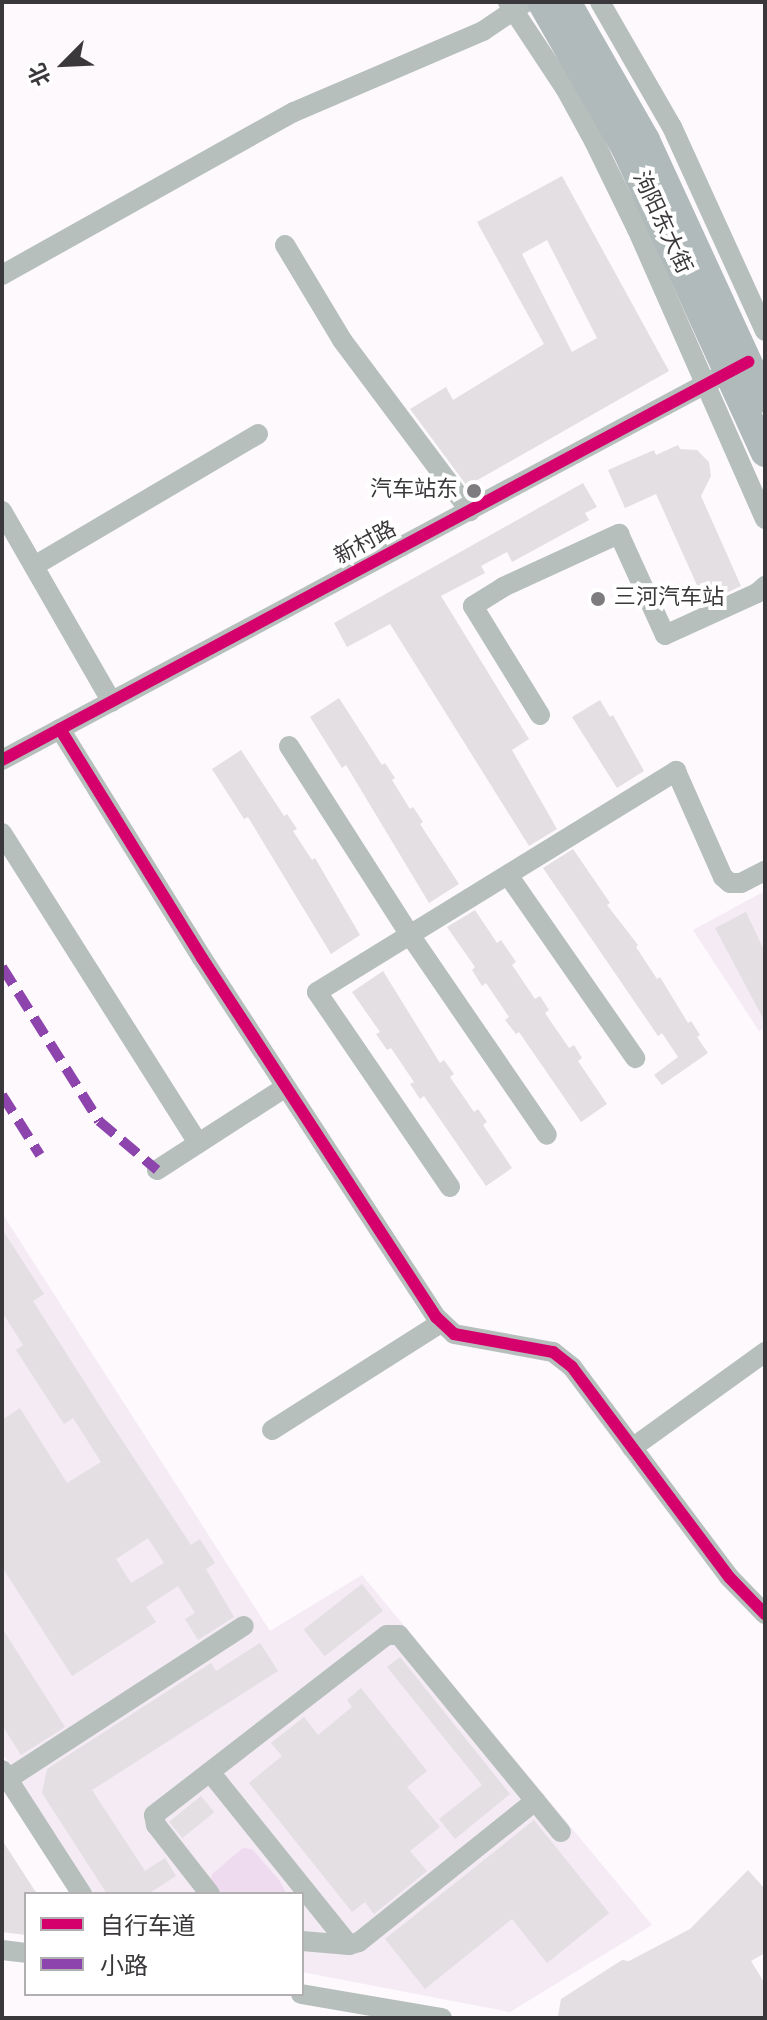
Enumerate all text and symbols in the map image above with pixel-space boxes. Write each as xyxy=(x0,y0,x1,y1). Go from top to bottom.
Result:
north arrow xyxy=(24,24,104,104)
text: 北 xyxy=(25,58,58,90)
street label: 泃阳东大街 xyxy=(626,168,696,278)
place label: 汽车站东 xyxy=(370,478,458,504)
marker: 汽车站东 xyxy=(465,482,483,500)
street label: 新村路 xyxy=(331,517,401,571)
place label: 三河汽车站 xyxy=(614,586,724,612)
marker: 三河汽车站 xyxy=(589,590,607,608)
legend xyxy=(24,1892,304,1996)
text: 自行车道 xyxy=(100,1913,196,1943)
text: 小路 xyxy=(100,1953,148,1983)

